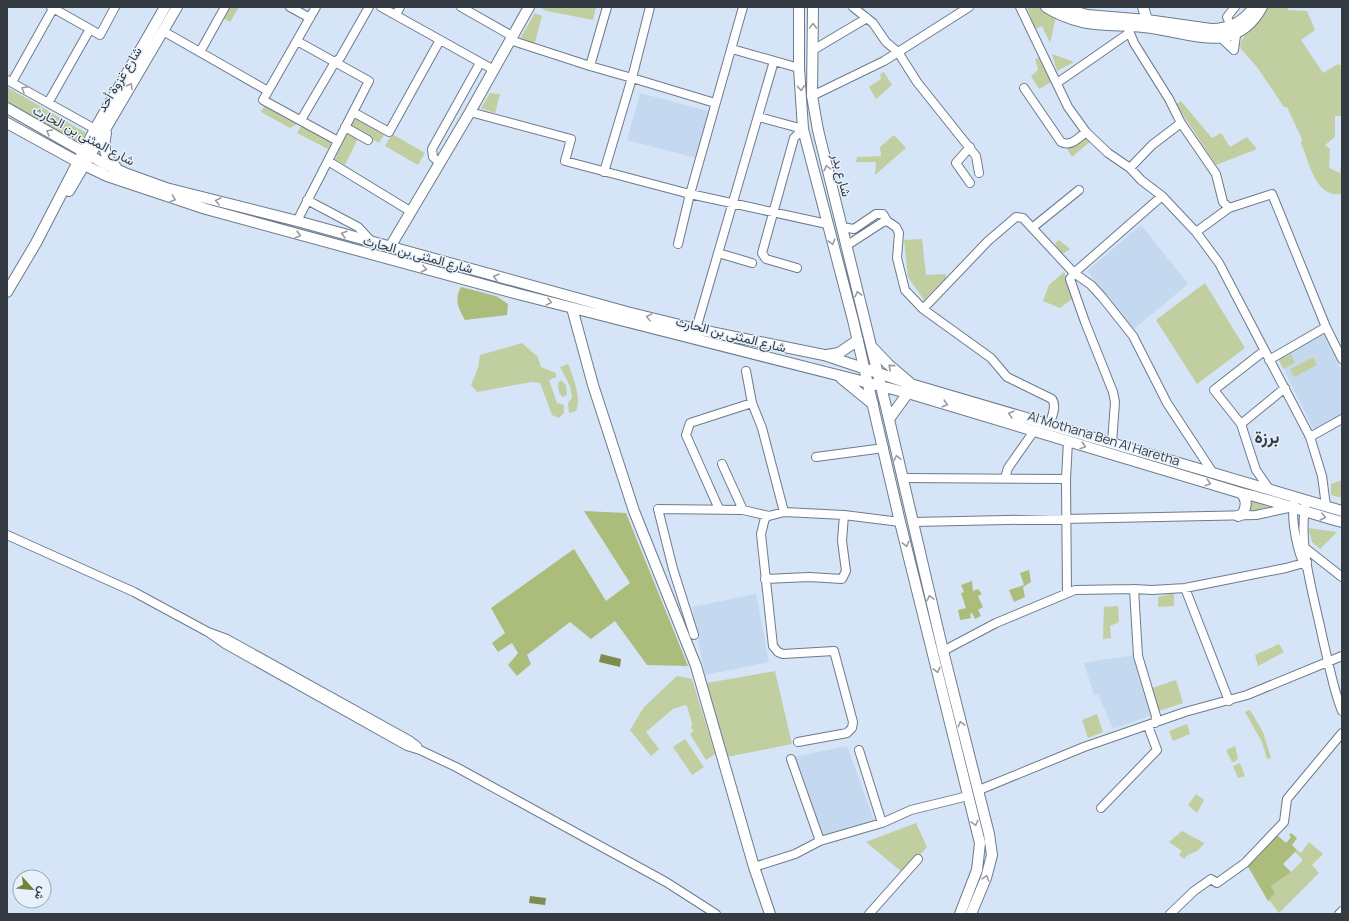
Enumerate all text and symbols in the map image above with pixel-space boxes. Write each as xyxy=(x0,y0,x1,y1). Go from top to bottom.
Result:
one-way arrow xyxy=(809,23,817,29)
street label: شارع غزوة أحد xyxy=(92,43,146,116)
one-way arrow xyxy=(126,83,133,90)
one-way arrow xyxy=(796,85,805,91)
one-way arrow xyxy=(21,87,28,94)
street label: شارع المثنى بن الحارث xyxy=(29,101,138,170)
one-way arrow xyxy=(46,130,53,137)
street label: شارع بدر xyxy=(827,151,856,199)
one-way arrow xyxy=(823,165,832,172)
one-way arrow xyxy=(170,194,177,202)
one-way arrow xyxy=(215,197,222,206)
one-way arrow xyxy=(294,230,301,239)
one-way arrow xyxy=(341,230,348,239)
street label: شارع المثنى بن الحارث xyxy=(361,231,475,278)
one-way arrow xyxy=(827,239,836,246)
one-way arrow xyxy=(420,264,427,273)
one-way arrow xyxy=(493,273,500,282)
one-way arrow xyxy=(854,291,863,298)
one-way arrow xyxy=(546,297,553,306)
street label: شارع المثنى بن الحارث xyxy=(674,312,788,357)
one-way arrow xyxy=(646,314,652,322)
one-way arrow xyxy=(889,364,896,371)
one-way arrow xyxy=(941,399,948,408)
street label: Al Mothana Ben Al Haretha xyxy=(1026,406,1182,470)
one-way arrow xyxy=(1007,410,1014,419)
district label: برزة xyxy=(1255,425,1279,448)
one-way arrow xyxy=(1079,441,1086,450)
one-way arrow xyxy=(894,455,902,461)
one-way arrow xyxy=(1204,478,1211,487)
one-way arrow xyxy=(1319,512,1326,521)
one-way arrow xyxy=(901,540,909,547)
one-way arrow xyxy=(927,595,935,601)
one-way arrow xyxy=(932,667,940,673)
one-way arrow xyxy=(957,721,966,728)
one-way arrow xyxy=(970,819,979,826)
north arrow xyxy=(12,869,52,909)
one-way arrow xyxy=(981,875,990,882)
text: ش xyxy=(32,884,51,903)

